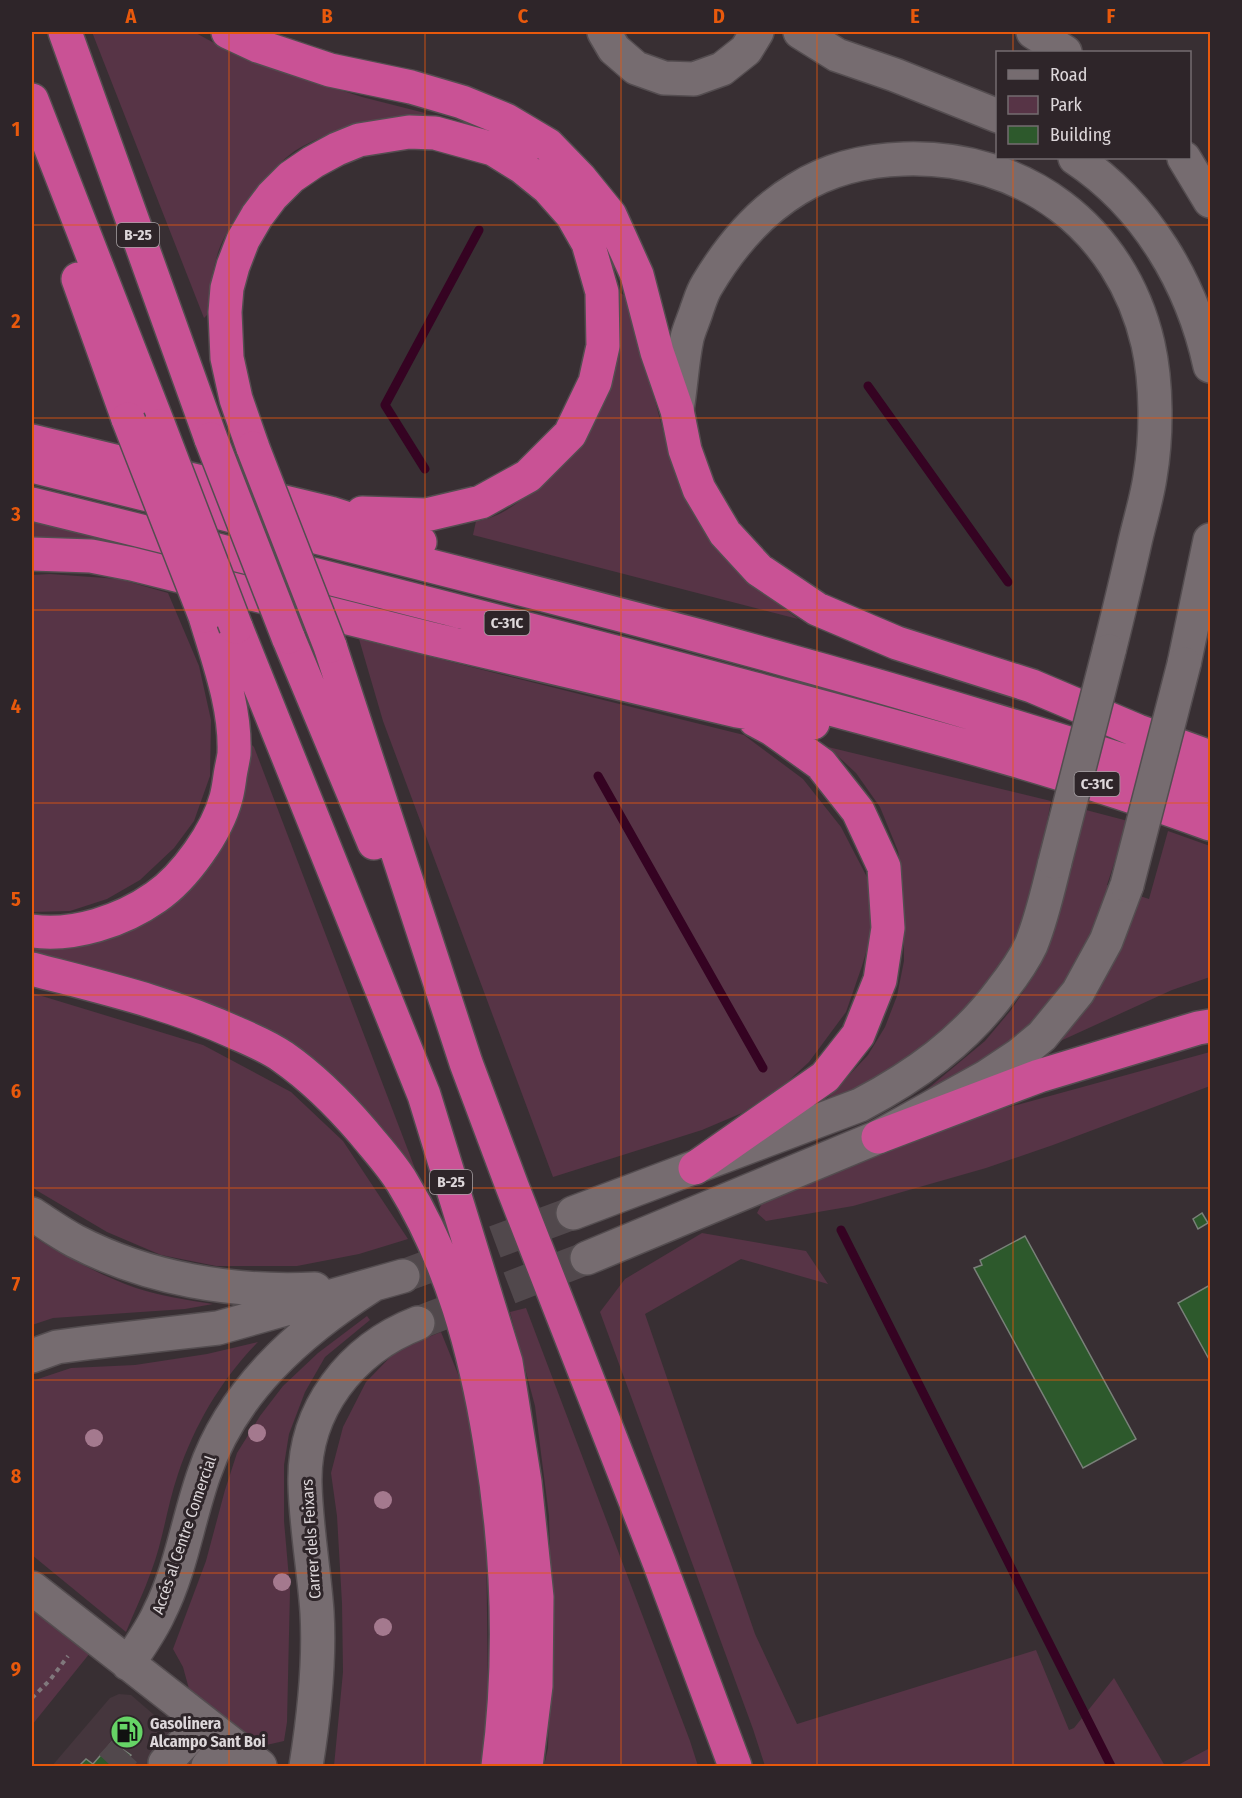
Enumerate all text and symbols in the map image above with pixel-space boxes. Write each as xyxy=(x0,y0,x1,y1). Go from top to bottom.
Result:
text: A xyxy=(125,4,138,28)
text: B xyxy=(321,4,333,28)
text: C xyxy=(518,4,529,28)
text: D xyxy=(713,4,725,28)
text: E xyxy=(910,4,920,28)
text: F xyxy=(1107,4,1116,28)
legend xyxy=(996,51,1191,159)
text: Road xyxy=(1050,64,1087,86)
text: Park xyxy=(1050,94,1083,116)
text: 1 xyxy=(12,117,20,141)
text: Building xyxy=(1050,124,1111,146)
road number: B-25 xyxy=(117,223,159,247)
text: 2 xyxy=(10,309,21,333)
text: 3 xyxy=(10,502,21,526)
road number: C-31C xyxy=(484,611,530,635)
text: 4 xyxy=(11,694,21,718)
road number: C-31C xyxy=(1074,772,1120,796)
text: 5 xyxy=(11,887,21,911)
text: 6 xyxy=(11,1079,21,1103)
road number: B-25 xyxy=(430,1170,472,1194)
text: 7 xyxy=(12,1272,21,1296)
street label: Accés al Centre Comercial xyxy=(148,1453,220,1617)
text: 8 xyxy=(11,1464,22,1488)
street label: Carrer dels Feixars xyxy=(297,1478,325,1600)
text: 9 xyxy=(11,1657,21,1681)
fuel station icon: Gasolinera Alcampo Sant Boi xyxy=(109,1714,145,1750)
place label: Gasolinera Alcampo Sant Boi xyxy=(149,1714,266,1751)

